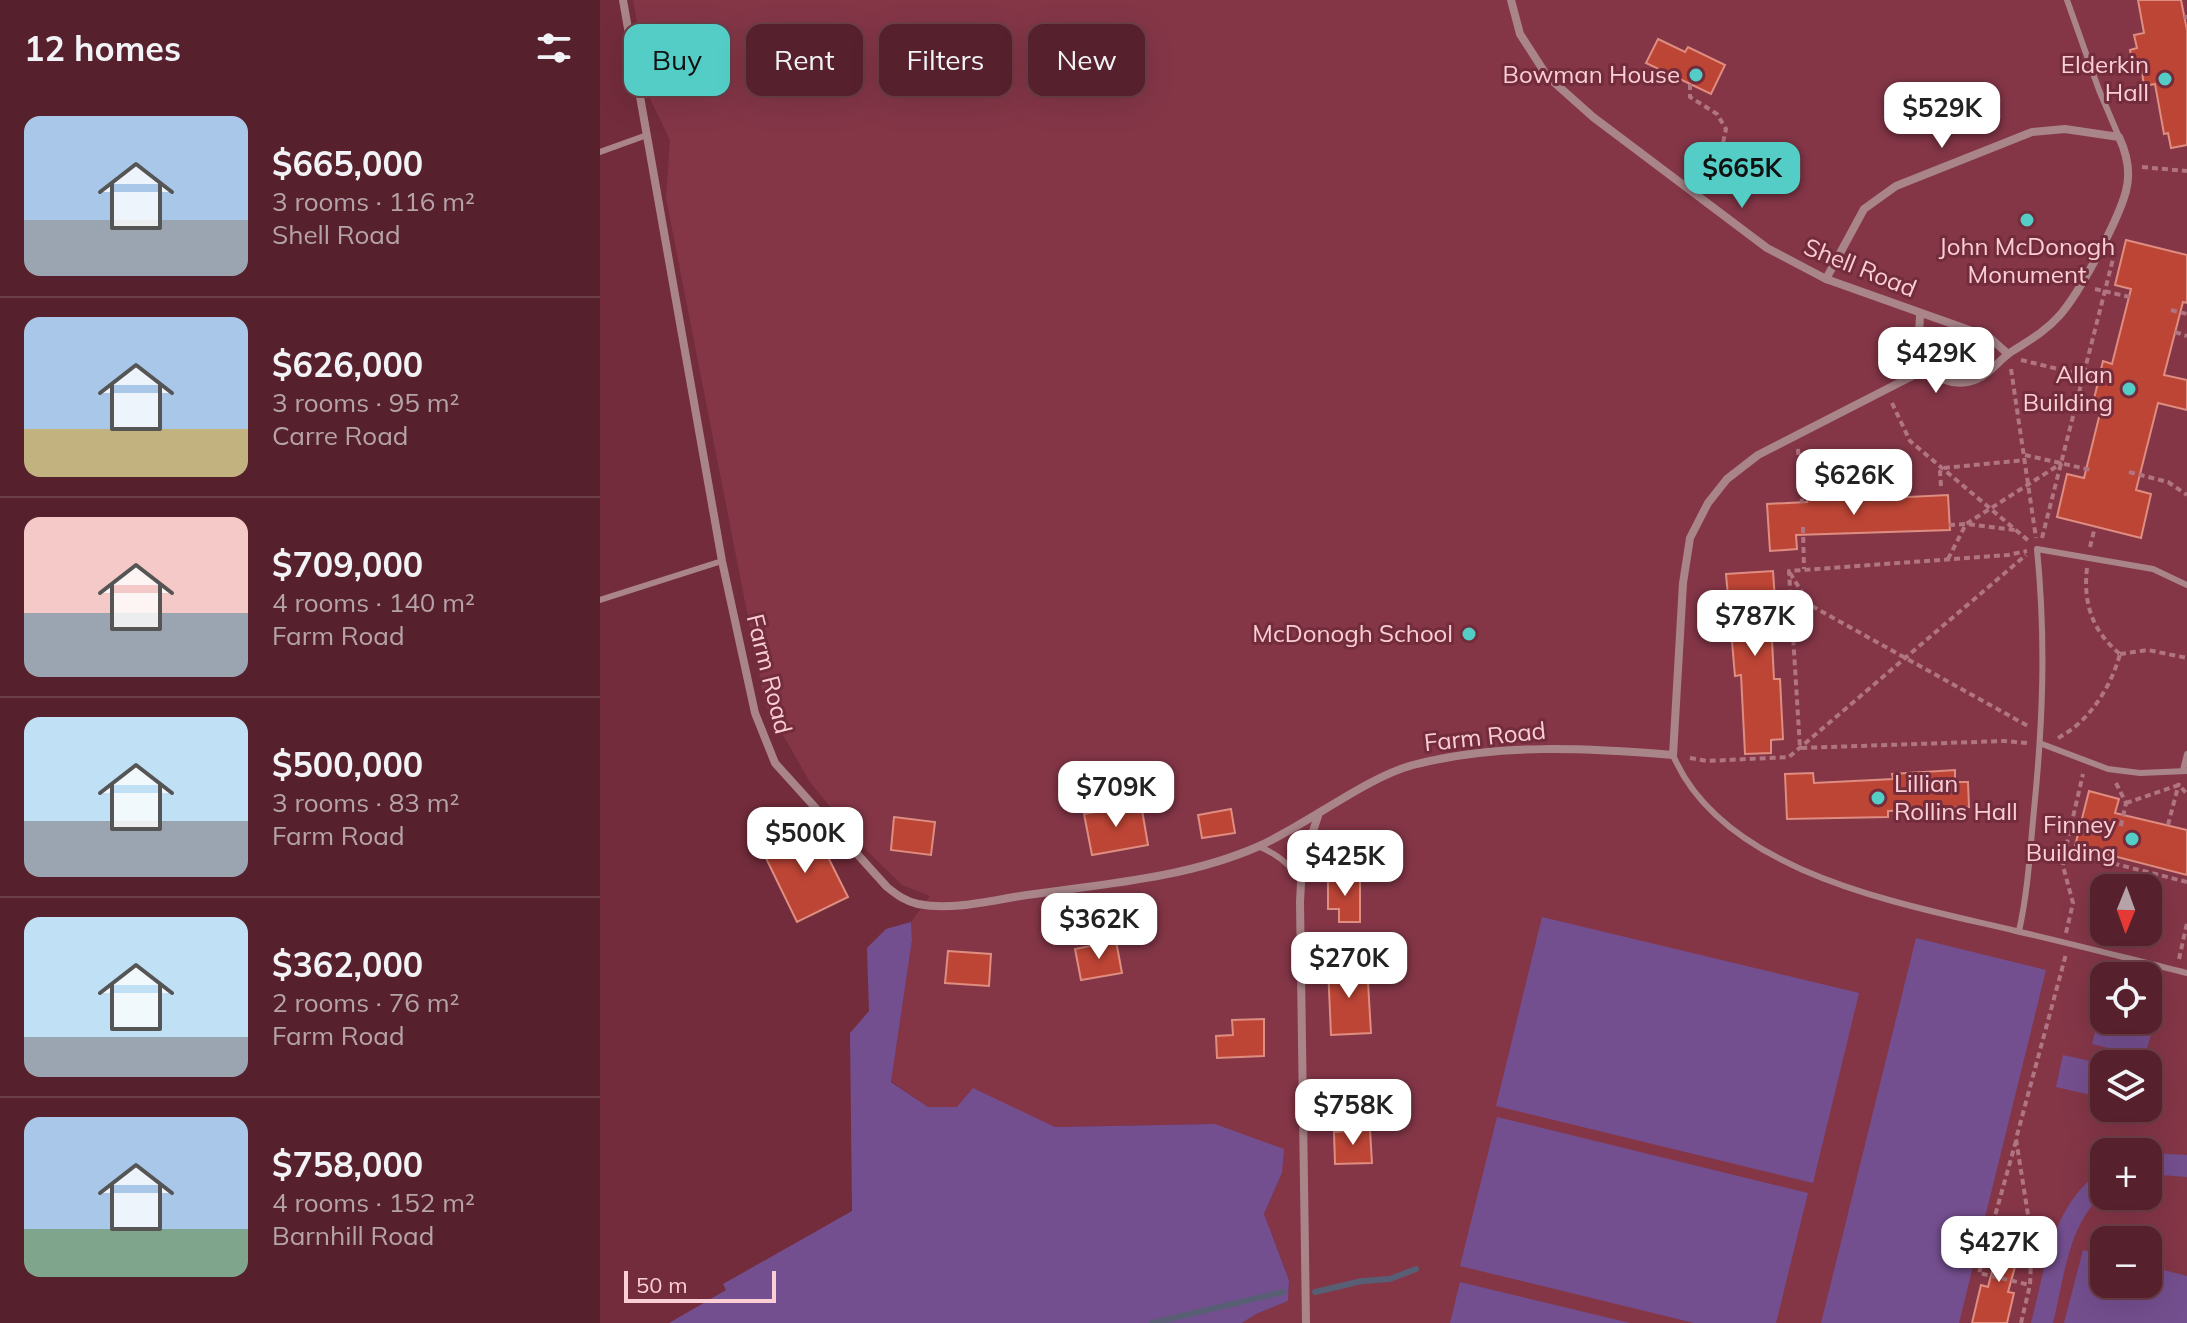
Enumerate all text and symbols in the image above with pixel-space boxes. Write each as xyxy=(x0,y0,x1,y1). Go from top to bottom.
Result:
chip: Buy xyxy=(624,24,730,96)
chip: Rent xyxy=(746,24,863,96)
chip: Filters xyxy=(879,24,1012,96)
chip: New xyxy=(1028,24,1145,96)
icon: filters xyxy=(532,26,576,70)
text: 12 homes xyxy=(24,27,181,70)
place label: Elderkin Hall xyxy=(2061,49,2149,107)
place label: Bowman House xyxy=(1503,59,1680,89)
marker: Bowman House xyxy=(1687,66,1705,84)
marker: Elderkin Hall xyxy=(2156,70,2174,88)
pin: $529K xyxy=(1886,82,1998,150)
text: $529K xyxy=(1902,91,1982,124)
text: $665,000 xyxy=(272,142,423,185)
pin: $665K xyxy=(1686,142,1798,210)
icon: home xyxy=(88,148,184,244)
text: $665K xyxy=(1702,151,1782,184)
text: 3 rooms · 116 m² xyxy=(272,185,475,218)
marker: John McDonogh Monument xyxy=(2018,211,2036,229)
text: Shell Road xyxy=(272,218,400,251)
street label: Shell Road xyxy=(1800,231,1921,303)
place label: John McDonogh Monument xyxy=(1939,231,2115,289)
pin: $429K xyxy=(1880,327,1992,395)
text: $429K xyxy=(1896,336,1976,369)
text: $626,000 xyxy=(272,343,423,386)
icon: home xyxy=(88,349,184,445)
place label: Allan Building xyxy=(2023,359,2113,417)
marker: Allan Building xyxy=(2120,380,2138,398)
text: 3 rooms · 95 m² xyxy=(272,386,459,419)
text: Carre Road xyxy=(272,419,408,452)
pin: $626K xyxy=(1798,449,1910,517)
text: $626K xyxy=(1814,458,1894,491)
text: $709,000 xyxy=(272,543,423,586)
icon: home xyxy=(88,549,184,645)
text: 4 rooms · 140 m² xyxy=(272,586,475,619)
pin: $787K xyxy=(1699,590,1811,658)
text: $787K xyxy=(1715,599,1795,632)
street label: Farm Road xyxy=(741,611,799,737)
place label: McDonogh School xyxy=(1252,618,1453,648)
text: Farm Road xyxy=(272,619,405,652)
marker: McDonogh School xyxy=(1460,625,1478,643)
street label: Farm Road xyxy=(1423,715,1547,757)
text: $500,000 xyxy=(272,743,423,786)
icon: home xyxy=(88,749,184,845)
pin: $709K xyxy=(1060,761,1172,829)
place label: Lillian Rollins Hall xyxy=(1894,768,2018,826)
text: $709K xyxy=(1076,770,1156,803)
text: 3 rooms · 83 m² xyxy=(272,786,459,819)
marker: Lillian Rollins Hall xyxy=(1869,789,1887,807)
pin: $500K xyxy=(749,807,861,875)
place label: Finney Building xyxy=(2026,809,2116,867)
text: $500K xyxy=(765,816,845,849)
text: Farm Road xyxy=(272,819,405,852)
pin: $425K xyxy=(1289,830,1401,898)
marker: Finney Building xyxy=(2123,830,2141,848)
text: $425K xyxy=(1305,839,1385,872)
north arrow xyxy=(2090,874,2162,946)
map controls xyxy=(2090,874,2162,1298)
pin: $362K xyxy=(1043,893,1155,961)
text: $362K xyxy=(1059,902,1139,935)
pin: $270K xyxy=(1293,932,1405,1000)
text: $270K xyxy=(1309,941,1389,974)
text: $362,000 xyxy=(272,943,423,986)
icon: home xyxy=(88,949,184,1045)
button: locate xyxy=(2090,962,2162,1034)
text: 2 rooms · 76 m² xyxy=(272,986,459,1019)
text: Farm Road xyxy=(272,1019,405,1052)
button: layers xyxy=(2090,1050,2162,1122)
pin: $758K xyxy=(1297,1079,1409,1147)
text: $758K xyxy=(1313,1088,1393,1121)
button: + xyxy=(2090,1138,2162,1210)
text: $758,000 xyxy=(272,1143,423,1186)
icon: home xyxy=(88,1149,184,1245)
text: 4 rooms · 152 m² xyxy=(272,1186,475,1219)
pin: $427K xyxy=(1943,1216,2055,1284)
text: Barnhill Road xyxy=(272,1219,434,1252)
text: $427K xyxy=(1959,1225,2039,1258)
button: − xyxy=(2090,1226,2162,1298)
scale bar xyxy=(624,1267,776,1303)
text: 50 m xyxy=(636,1271,687,1299)

